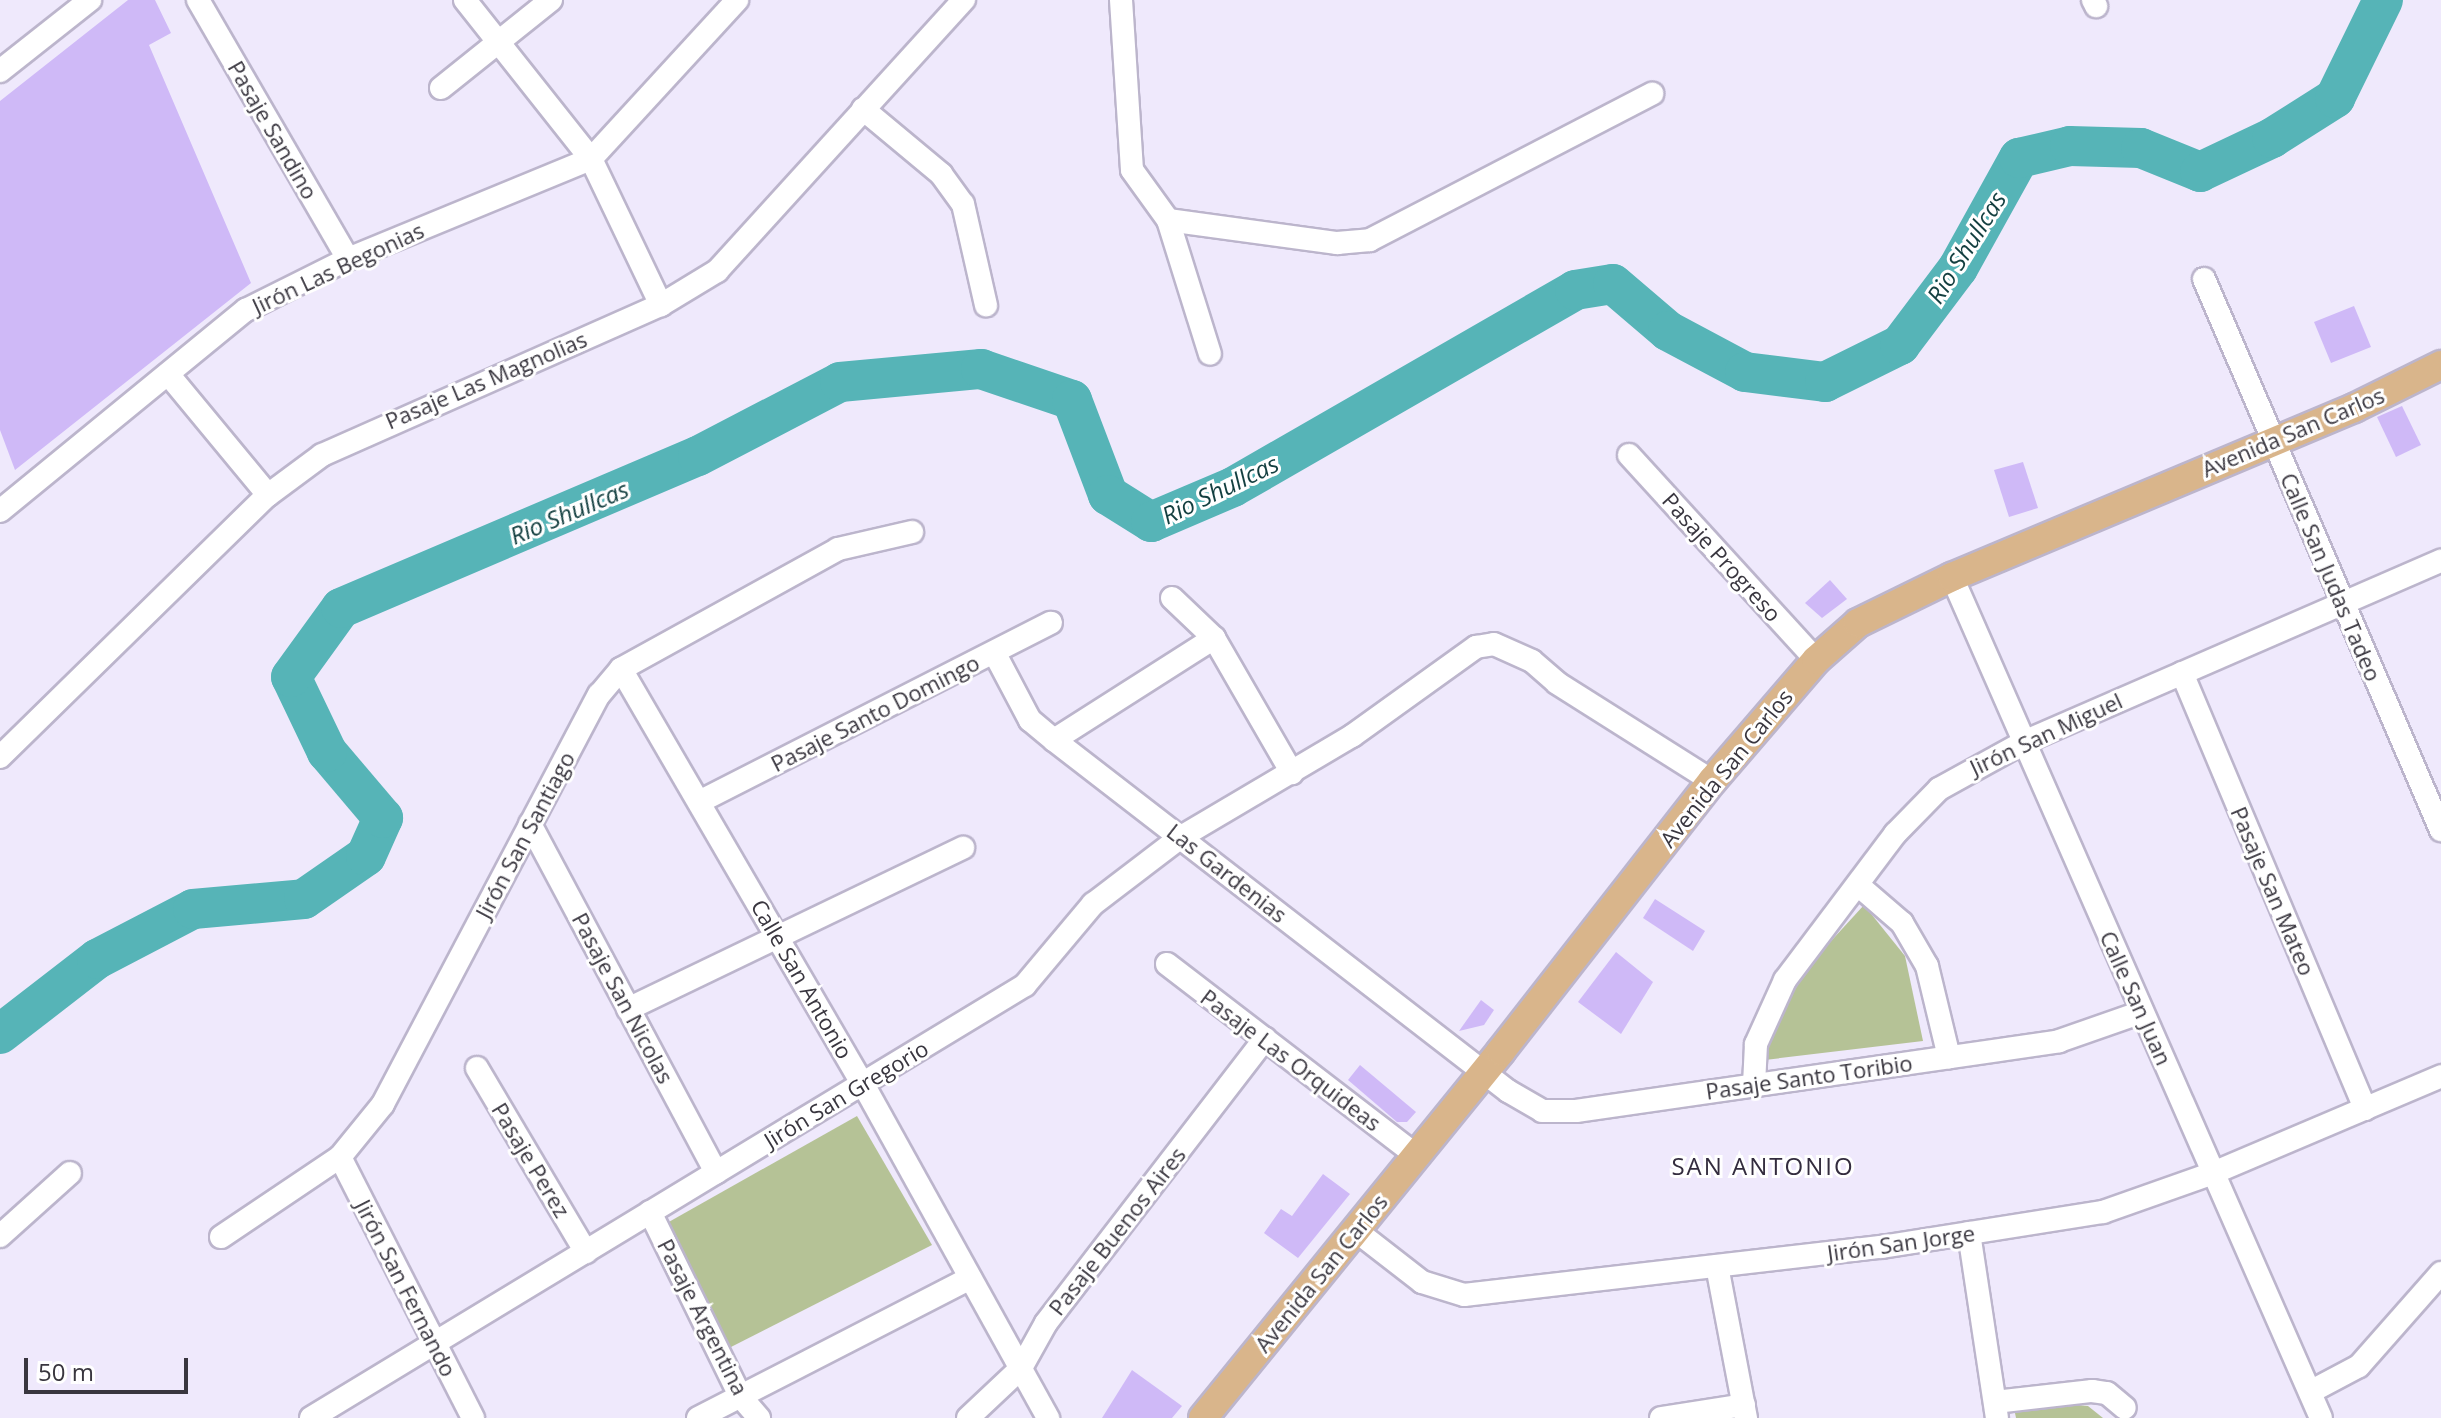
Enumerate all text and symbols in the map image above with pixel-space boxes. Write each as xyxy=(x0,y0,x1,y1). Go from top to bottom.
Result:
street label: Pasaje Sandino xyxy=(223,56,323,204)
water label: Rio Shullcas xyxy=(1920,186,2012,308)
street label: Jirón Las Begonias xyxy=(248,217,428,319)
street label: Pasaje Las Magnolias xyxy=(381,326,591,434)
street label: Avenida San Carlos xyxy=(2198,382,2388,482)
water label: Rio Shullcas xyxy=(1157,448,1283,530)
street label: Calle San Judas Tadeo xyxy=(2275,469,2387,685)
water label: Rio Shullcas xyxy=(505,474,633,550)
street label: Pasaje Progreso xyxy=(1657,487,1787,627)
street label: Pasaje Santo Domingo xyxy=(766,649,984,777)
street label: Avenida San Carlos xyxy=(1654,684,1798,852)
street label: Jirón San Miguel xyxy=(1966,687,2126,781)
street label: Jirón San Santiago xyxy=(470,747,580,923)
street label: Pasaje San Mateo xyxy=(2226,803,2320,979)
street label: Las Gardenias xyxy=(1162,818,1292,928)
street label: Calle San Antonio xyxy=(746,895,858,1063)
street label: Pasaje San Nicolas xyxy=(567,908,679,1088)
street label: Calle San Juan xyxy=(2095,927,2177,1069)
street label: Pasaje Las Orquideas xyxy=(1196,984,1386,1136)
street label: Jirón San Gregorio xyxy=(759,1035,933,1153)
street label: Pasaje Santo Toribio xyxy=(1704,1049,1914,1105)
street label: Pasaje Perez xyxy=(486,1098,576,1222)
street label: Pasaje Buenos Aires xyxy=(1043,1142,1191,1320)
district label: SAN ANTONIO xyxy=(1671,1152,1855,1180)
street label: Avenida San Carlos xyxy=(1249,1189,1393,1357)
street label: Jirón San Fernando xyxy=(350,1195,462,1381)
street label: Jirón San Jorge xyxy=(1825,1220,1977,1266)
street label: Pasaje Argentina xyxy=(652,1235,754,1399)
scale bar xyxy=(28,1342,192,1392)
text: 50 m xyxy=(38,1355,94,1388)

